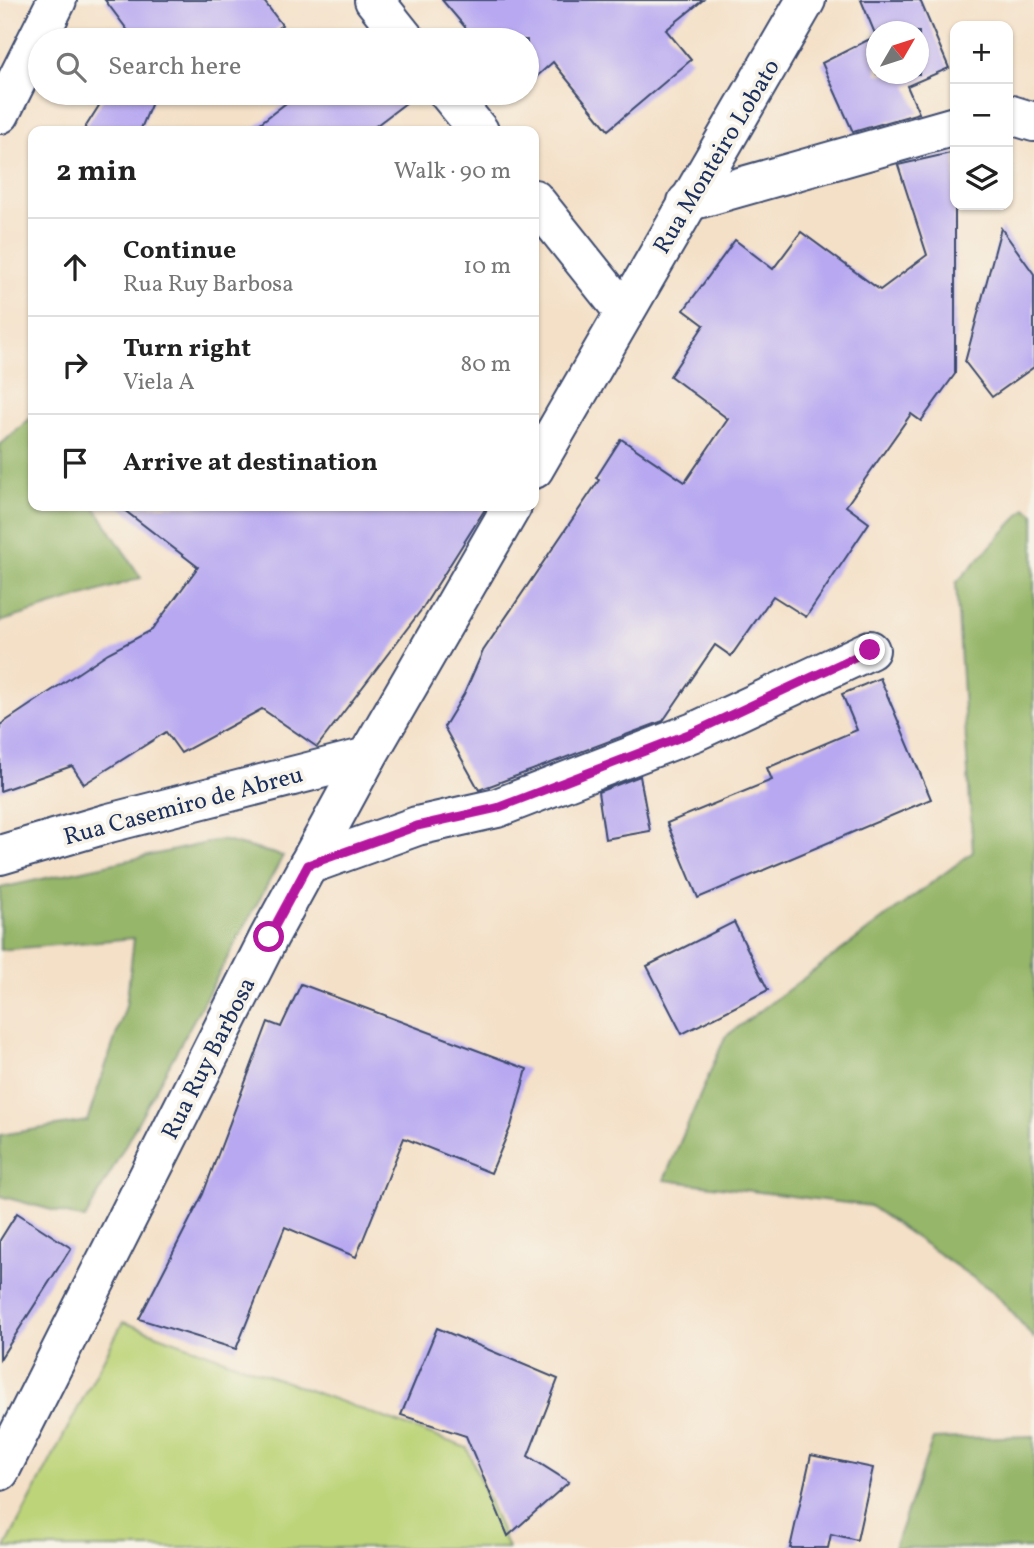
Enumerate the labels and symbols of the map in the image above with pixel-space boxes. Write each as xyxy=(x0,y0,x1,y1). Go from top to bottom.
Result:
north arrow xyxy=(866,21,929,84)
street label: Rua Monteiro Lobato xyxy=(646,53,789,261)
route end xyxy=(854,634,885,665)
street label: Rua Casemiro de Abreu xyxy=(60,759,307,855)
route start xyxy=(253,921,284,952)
street label: Rua Ruy Barbosa xyxy=(154,972,265,1146)

